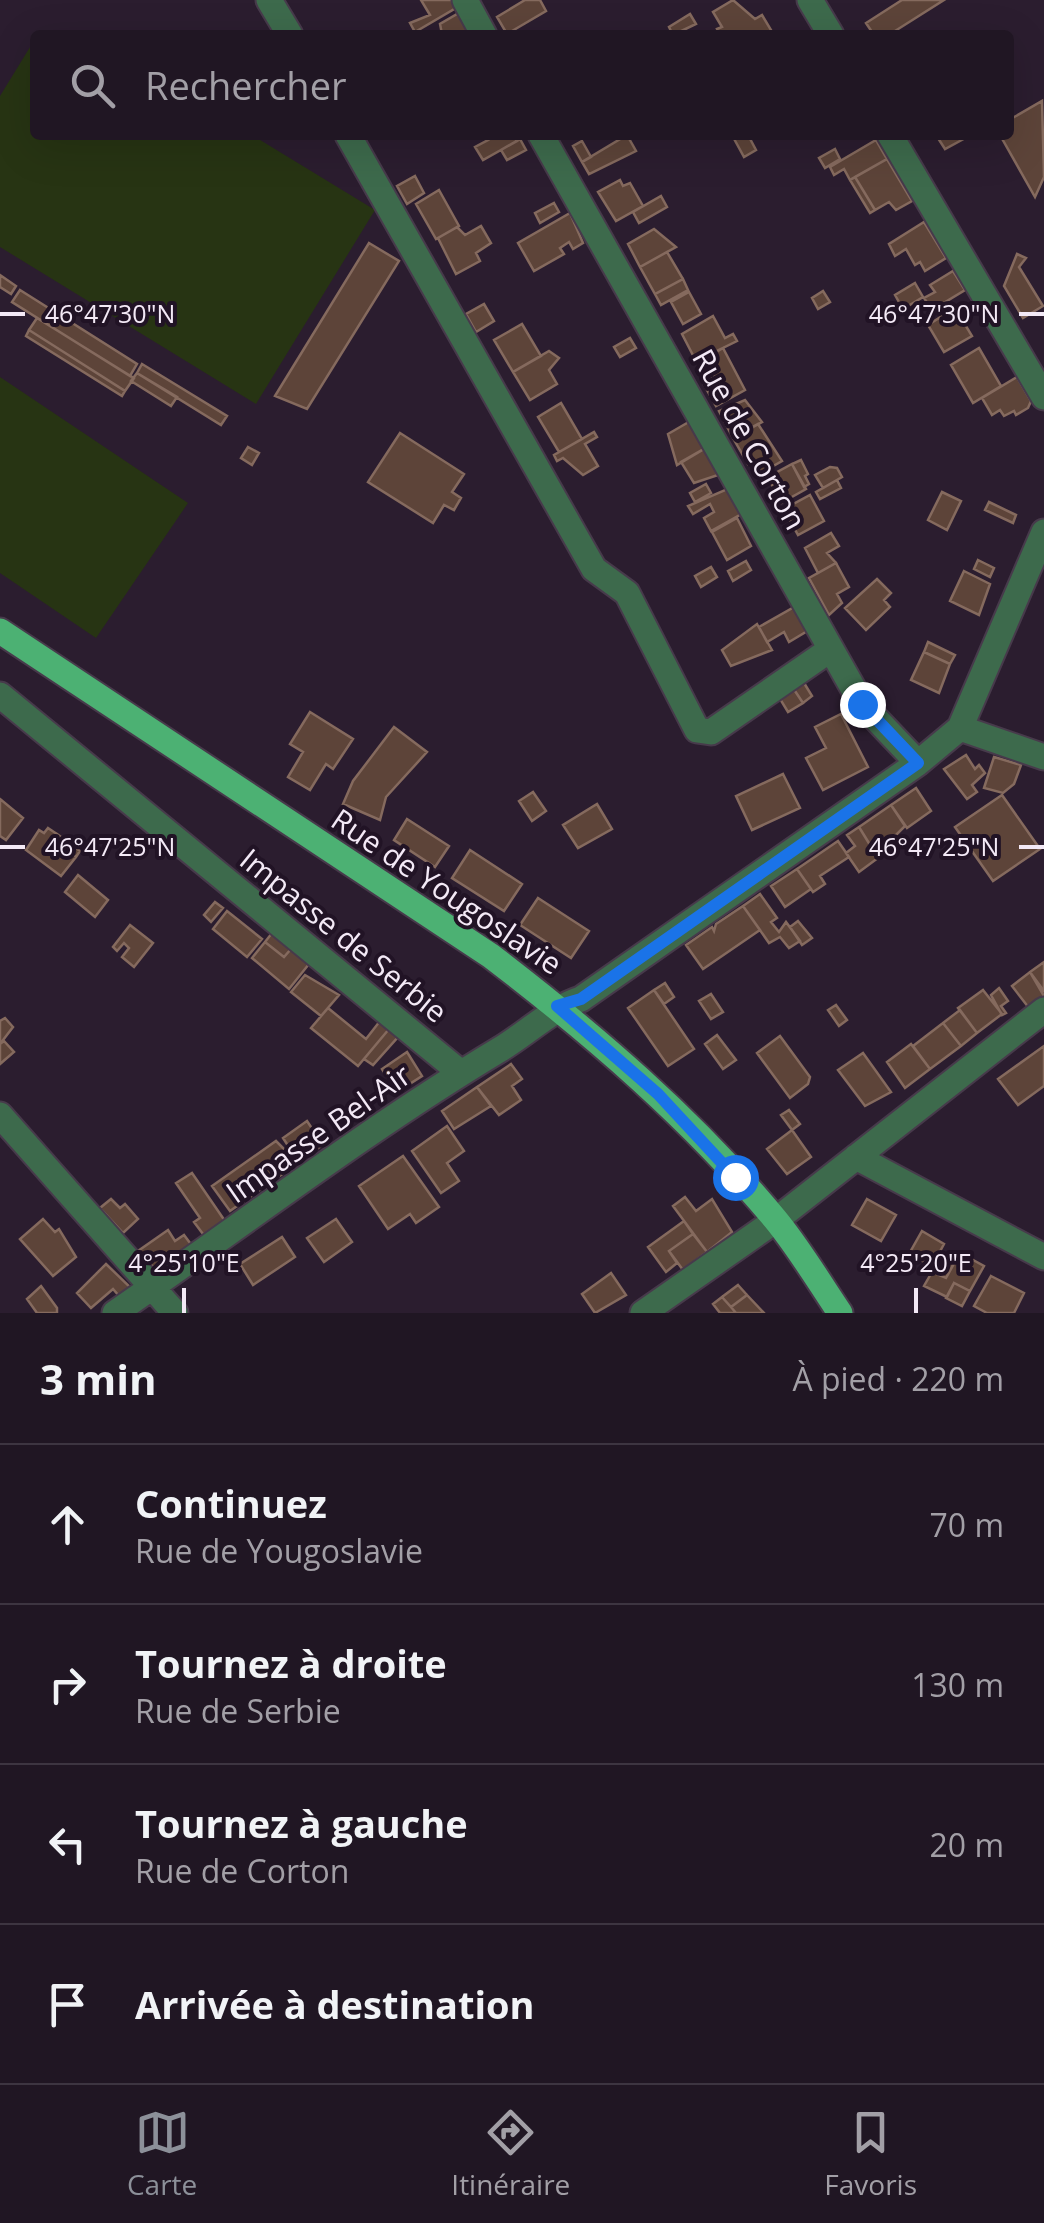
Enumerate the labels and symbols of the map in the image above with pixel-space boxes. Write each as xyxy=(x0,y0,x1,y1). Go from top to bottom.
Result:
text: 46°47'30"N xyxy=(45,296,175,330)
text: 46°47'30"N xyxy=(869,296,999,330)
street label: Rue de Corton xyxy=(683,341,817,537)
route end xyxy=(840,682,886,728)
street label: Rue de Yougoslavie xyxy=(324,799,570,983)
text: 46°47'25"N xyxy=(45,829,175,863)
text: 46°47'25"N xyxy=(869,829,999,863)
street label: Impasse de Serbie xyxy=(232,839,456,1031)
street label: Impasse Bel-Air xyxy=(217,1054,419,1212)
route start xyxy=(713,1155,759,1201)
text: 4°25'10"E xyxy=(128,1245,240,1279)
text: 4°25'20"E xyxy=(860,1245,972,1279)

